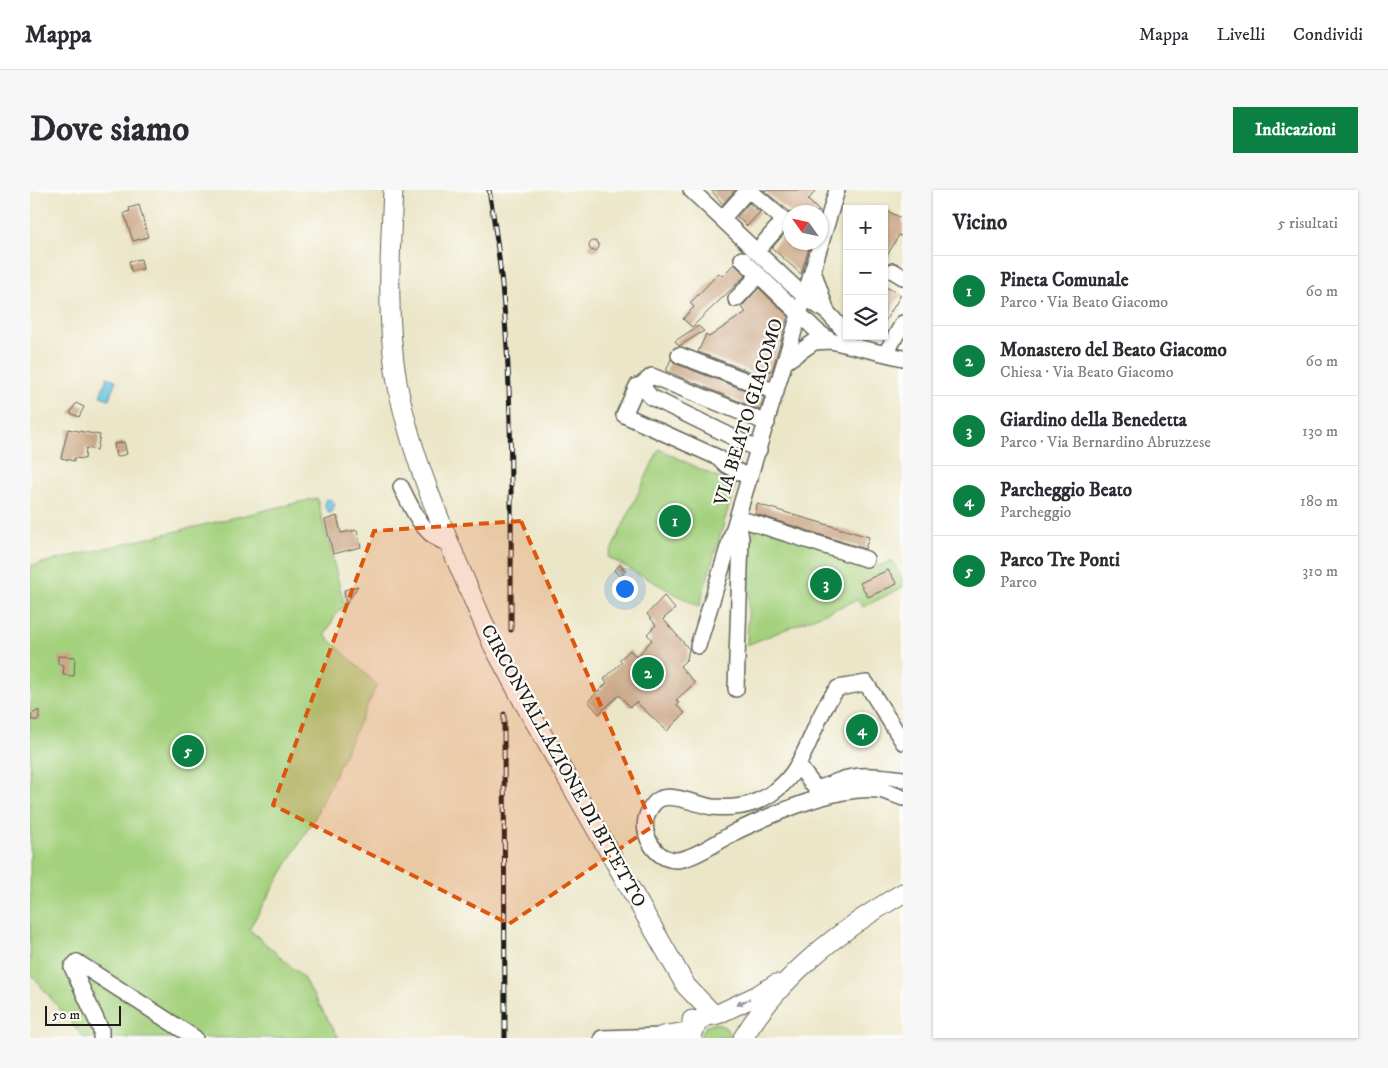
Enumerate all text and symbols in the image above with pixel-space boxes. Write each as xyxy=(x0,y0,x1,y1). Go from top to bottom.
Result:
text: Mappa xyxy=(25,20,91,50)
text: Mappa xyxy=(1139,24,1189,46)
text: Livelli xyxy=(1217,24,1265,46)
text: Condividi xyxy=(1293,24,1363,46)
button: Indicazioni xyxy=(1233,107,1358,153)
text: Dove siamo xyxy=(30,108,189,152)
north arrow xyxy=(783,205,828,250)
map controls xyxy=(843,205,888,340)
button: + xyxy=(843,205,888,250)
text: Vicino xyxy=(953,210,1007,236)
text: 5 risultati xyxy=(1278,213,1338,233)
button: − xyxy=(843,250,888,295)
text: Pineta Comunale xyxy=(1000,269,1129,292)
text: 1 xyxy=(966,281,972,301)
text: 60 m xyxy=(1306,281,1338,301)
text: Parco · Via Beato Giacomo xyxy=(1000,292,1168,312)
button: layers xyxy=(843,295,888,340)
street label: VIA BEATO GIACOMO xyxy=(709,316,788,509)
text: Monastero del Beato Giacomo xyxy=(1000,339,1227,362)
text: 2 xyxy=(965,351,973,371)
text: 60 m xyxy=(1306,351,1338,371)
text: Chiesa · Via Beato Giacomo xyxy=(1000,362,1173,382)
text: Giardino della Benedetta xyxy=(1000,409,1187,432)
text: 3 xyxy=(966,421,972,441)
text: 130 m xyxy=(1302,421,1338,441)
text: Parco · Via Bernardino Abruzzese xyxy=(1000,432,1211,452)
text: Parcheggio Beato xyxy=(1000,479,1132,502)
text: 4 xyxy=(964,491,974,511)
text: 180 m xyxy=(1300,491,1338,511)
pin: 1 xyxy=(659,502,691,540)
text: Parcheggio xyxy=(1000,502,1071,522)
text: Parco Tre Ponti xyxy=(1000,549,1120,572)
text: 5 xyxy=(965,561,973,581)
text: 310 m xyxy=(1302,561,1338,581)
pin: 3 xyxy=(810,565,842,603)
text: Parco xyxy=(1000,572,1037,592)
your location xyxy=(612,576,638,602)
street label: CIRCONVALLAZIONE DI BITETTO xyxy=(475,621,651,911)
pin: 2 xyxy=(632,654,664,692)
pin: 4 xyxy=(846,711,878,749)
pin: 5 xyxy=(172,732,204,770)
one-way arrow xyxy=(736,998,751,1006)
scale bar xyxy=(45,1003,121,1026)
text: 50 m xyxy=(52,1006,80,1024)

